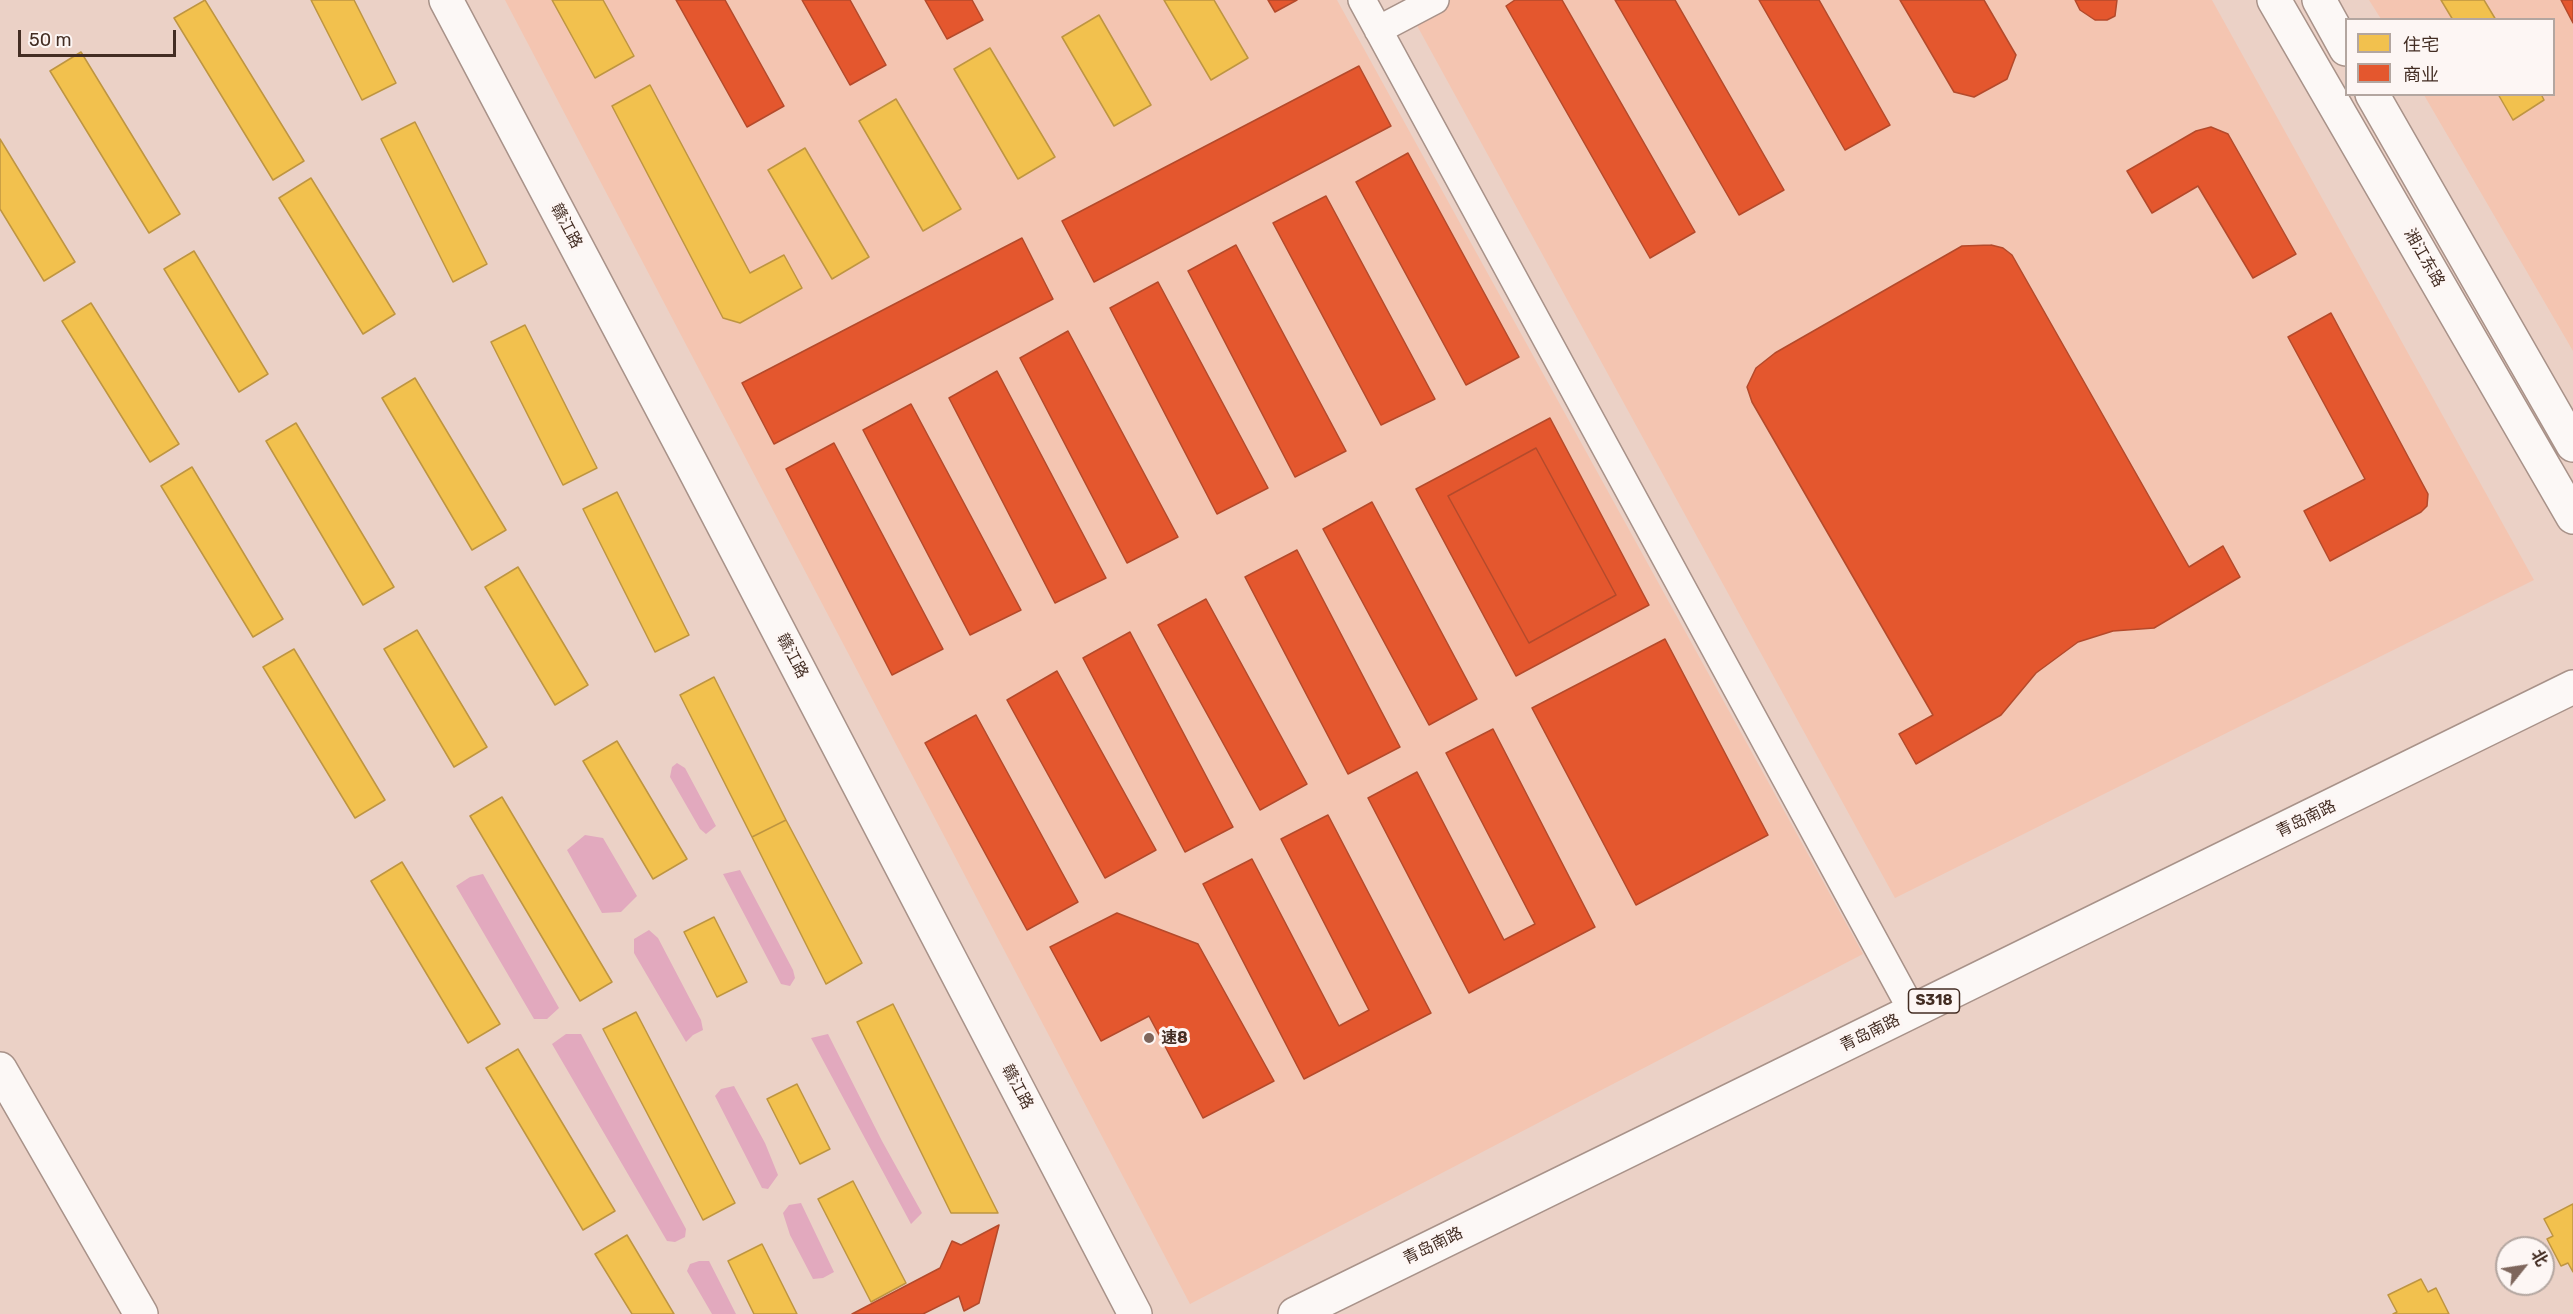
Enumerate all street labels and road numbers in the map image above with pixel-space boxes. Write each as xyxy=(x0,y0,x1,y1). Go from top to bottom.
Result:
street label: 赣江路 xyxy=(546,200,586,252)
street label: 湘江东路 xyxy=(2400,225,2448,291)
street label: 赣江路 xyxy=(772,630,812,682)
street label: 青岛南路 xyxy=(2273,796,2339,842)
road number: S318 xyxy=(1908,989,1960,1013)
street label: 青岛南路 xyxy=(1837,1010,1903,1056)
street label: 赣江路 xyxy=(997,1061,1037,1113)
street label: 青岛南路 xyxy=(1400,1223,1466,1269)

